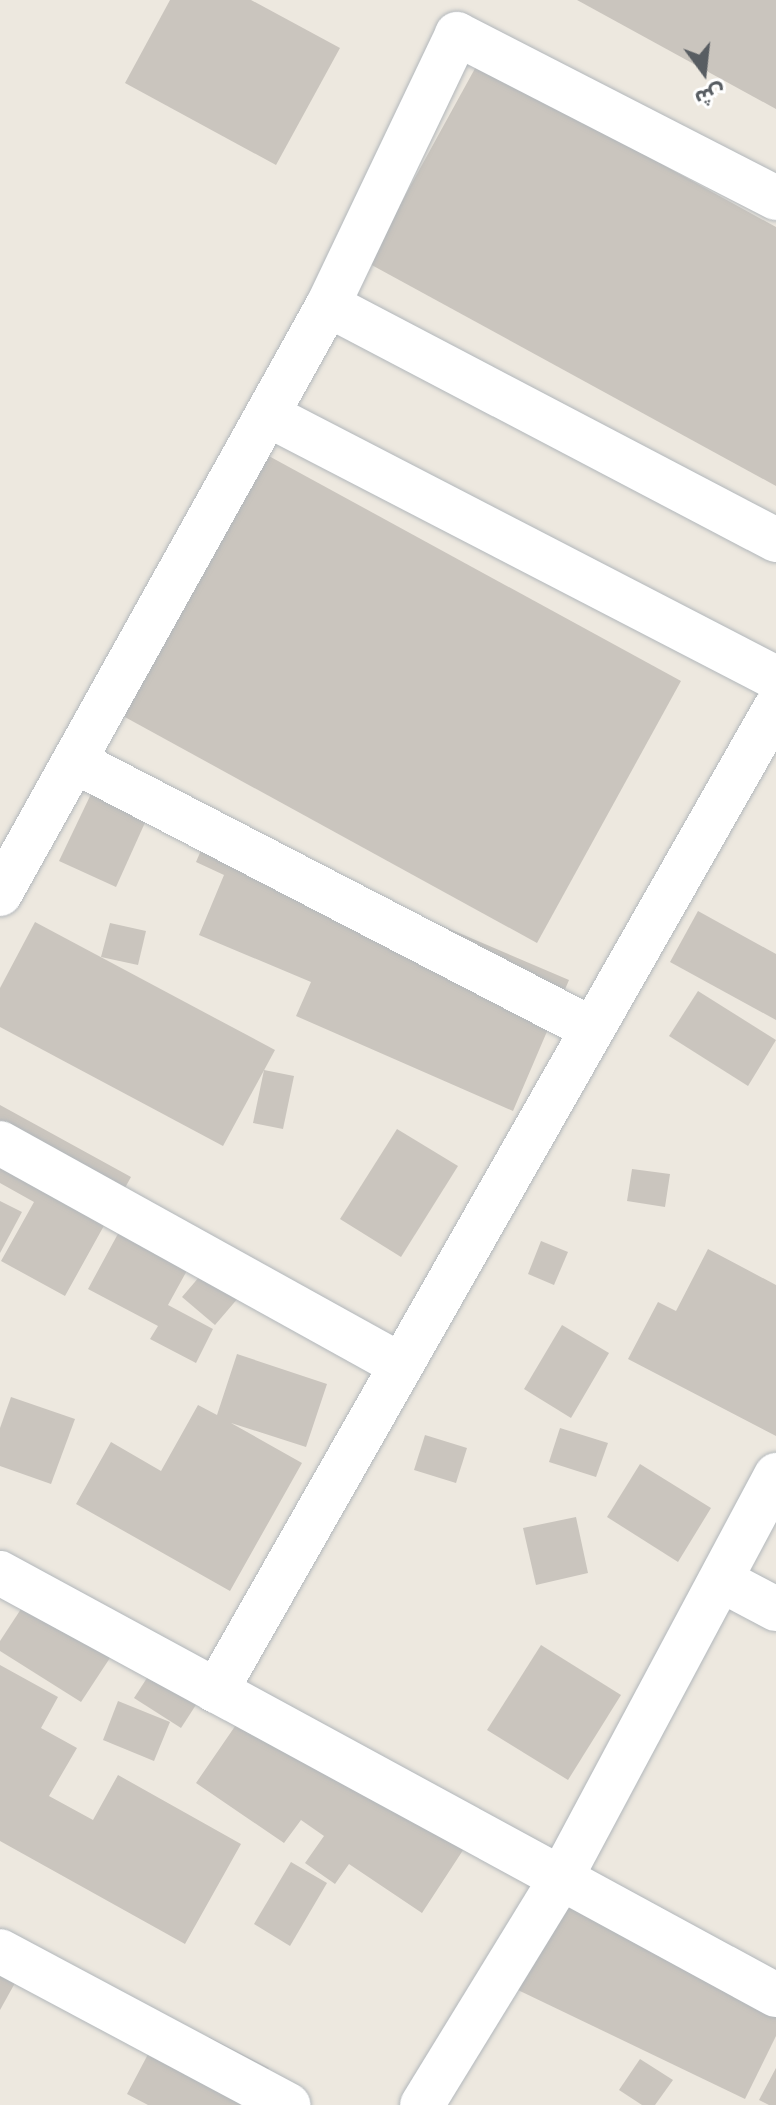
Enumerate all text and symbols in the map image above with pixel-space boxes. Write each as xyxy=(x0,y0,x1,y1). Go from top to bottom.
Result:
north arrow xyxy=(664,32,744,112)
text: ش xyxy=(692,79,728,113)

